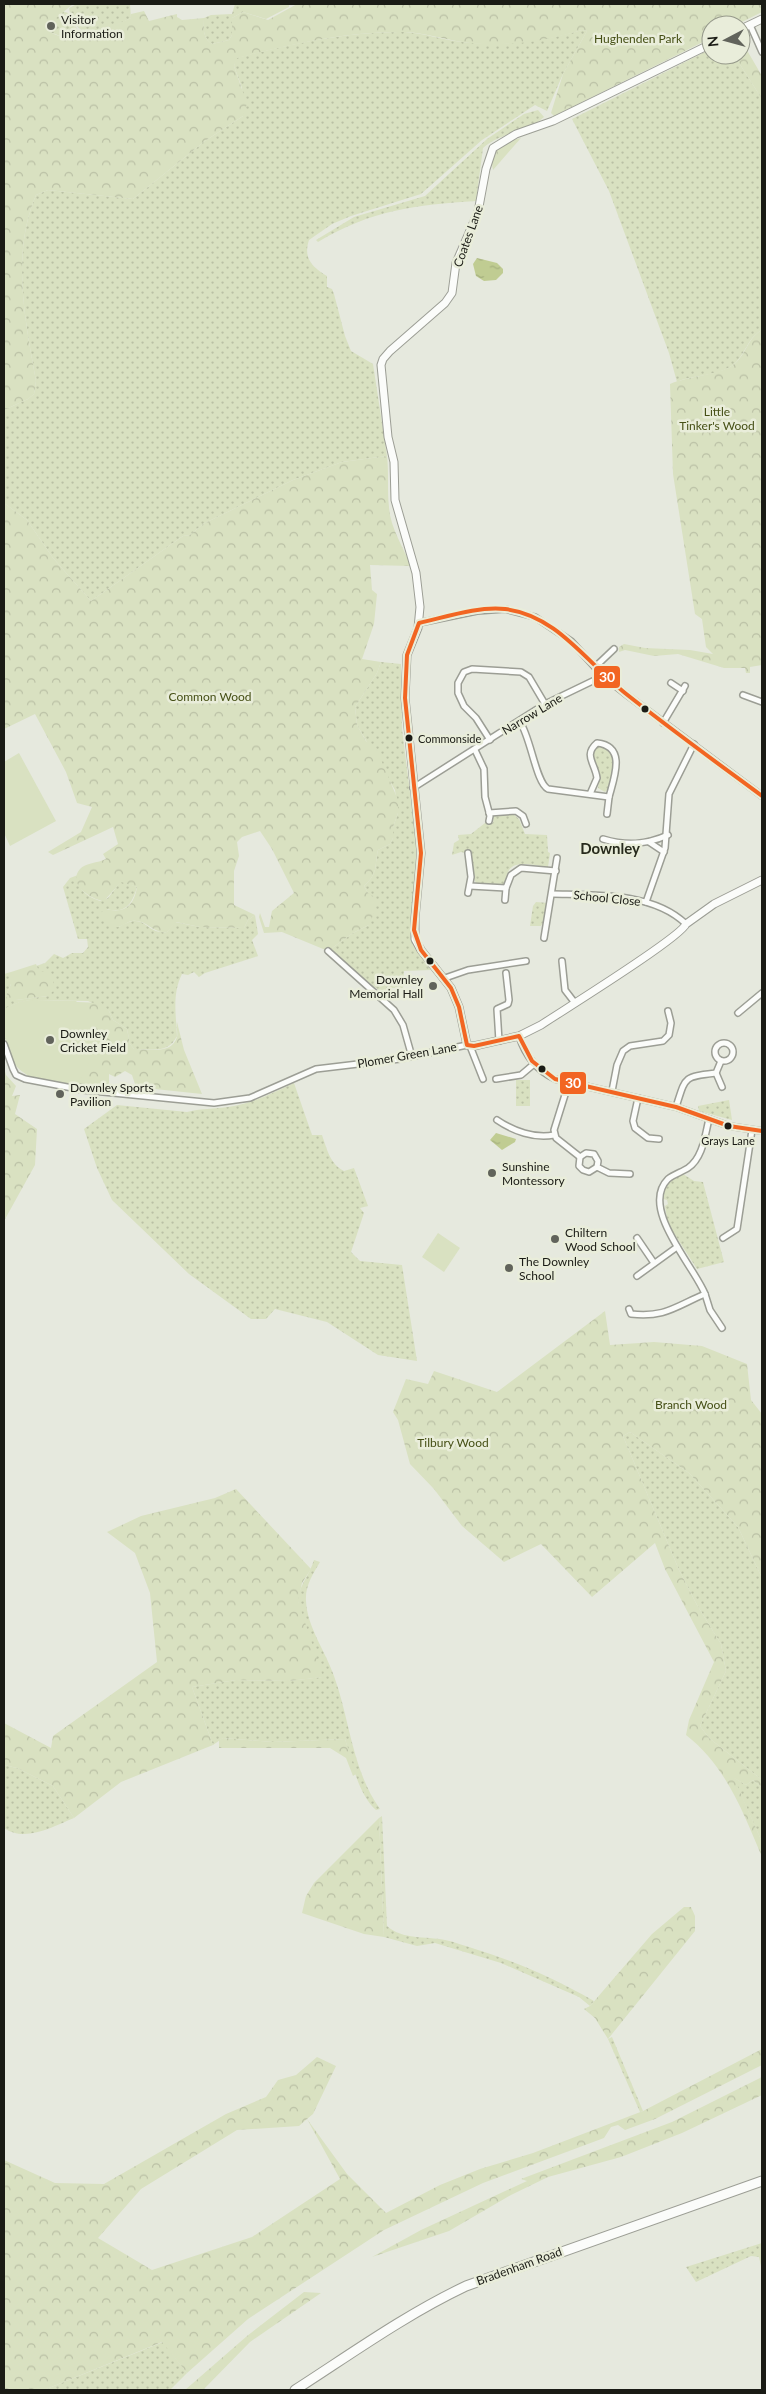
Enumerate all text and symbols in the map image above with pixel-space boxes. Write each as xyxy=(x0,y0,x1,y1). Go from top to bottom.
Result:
place label: Visitor Information xyxy=(61,12,123,41)
north arrow xyxy=(701,15,751,65)
marker: Visitor Information xyxy=(45,20,57,32)
park label: Hughenden Park xyxy=(594,31,683,46)
text: N xyxy=(704,35,722,48)
street label: Coates Lane xyxy=(450,203,486,269)
park label: Little Tinker's Wood xyxy=(679,404,755,433)
line badge: 30 xyxy=(593,665,621,689)
text: 30 xyxy=(599,668,615,685)
park label: Common Wood xyxy=(169,689,251,704)
street label: Narrow Lane xyxy=(499,690,565,738)
unlabelled marker xyxy=(640,704,650,714)
place label: Commonside xyxy=(418,732,482,745)
marker: Commonside xyxy=(404,733,414,743)
district label: Downley xyxy=(580,839,640,857)
street label: School Close xyxy=(573,887,641,909)
unlabelled marker xyxy=(425,956,435,966)
place label: Downley Memorial Hall xyxy=(349,972,424,1001)
marker: Downley Memorial Hall xyxy=(427,980,439,992)
place label: Downley Cricket Field xyxy=(60,1026,126,1055)
marker: Downley Cricket Field xyxy=(44,1034,56,1046)
street label: Plomer Green Lane xyxy=(356,1039,458,1071)
unlabelled marker xyxy=(537,1064,547,1074)
line badge: 30 xyxy=(559,1071,587,1095)
text: 30 xyxy=(565,1074,581,1091)
place label: Downley Sports Pavilion xyxy=(70,1080,154,1109)
marker: Downley Sports Pavilion xyxy=(54,1088,66,1100)
marker: Grays Lane xyxy=(723,1121,733,1131)
place label: Grays Lane xyxy=(701,1134,755,1147)
place label: Sunshine Montessory xyxy=(502,1159,566,1188)
marker: Sunshine Montessory xyxy=(486,1167,498,1179)
place label: Chiltern Wood School xyxy=(565,1225,636,1254)
marker: Chiltern Wood School xyxy=(549,1233,561,1245)
place label: The Downley School xyxy=(519,1254,590,1283)
marker: The Downley School xyxy=(503,1262,515,1274)
park label: Branch Wood xyxy=(655,1397,727,1412)
park label: Tilbury Wood xyxy=(417,1435,489,1450)
street label: Bradenham Road xyxy=(474,2244,564,2288)

